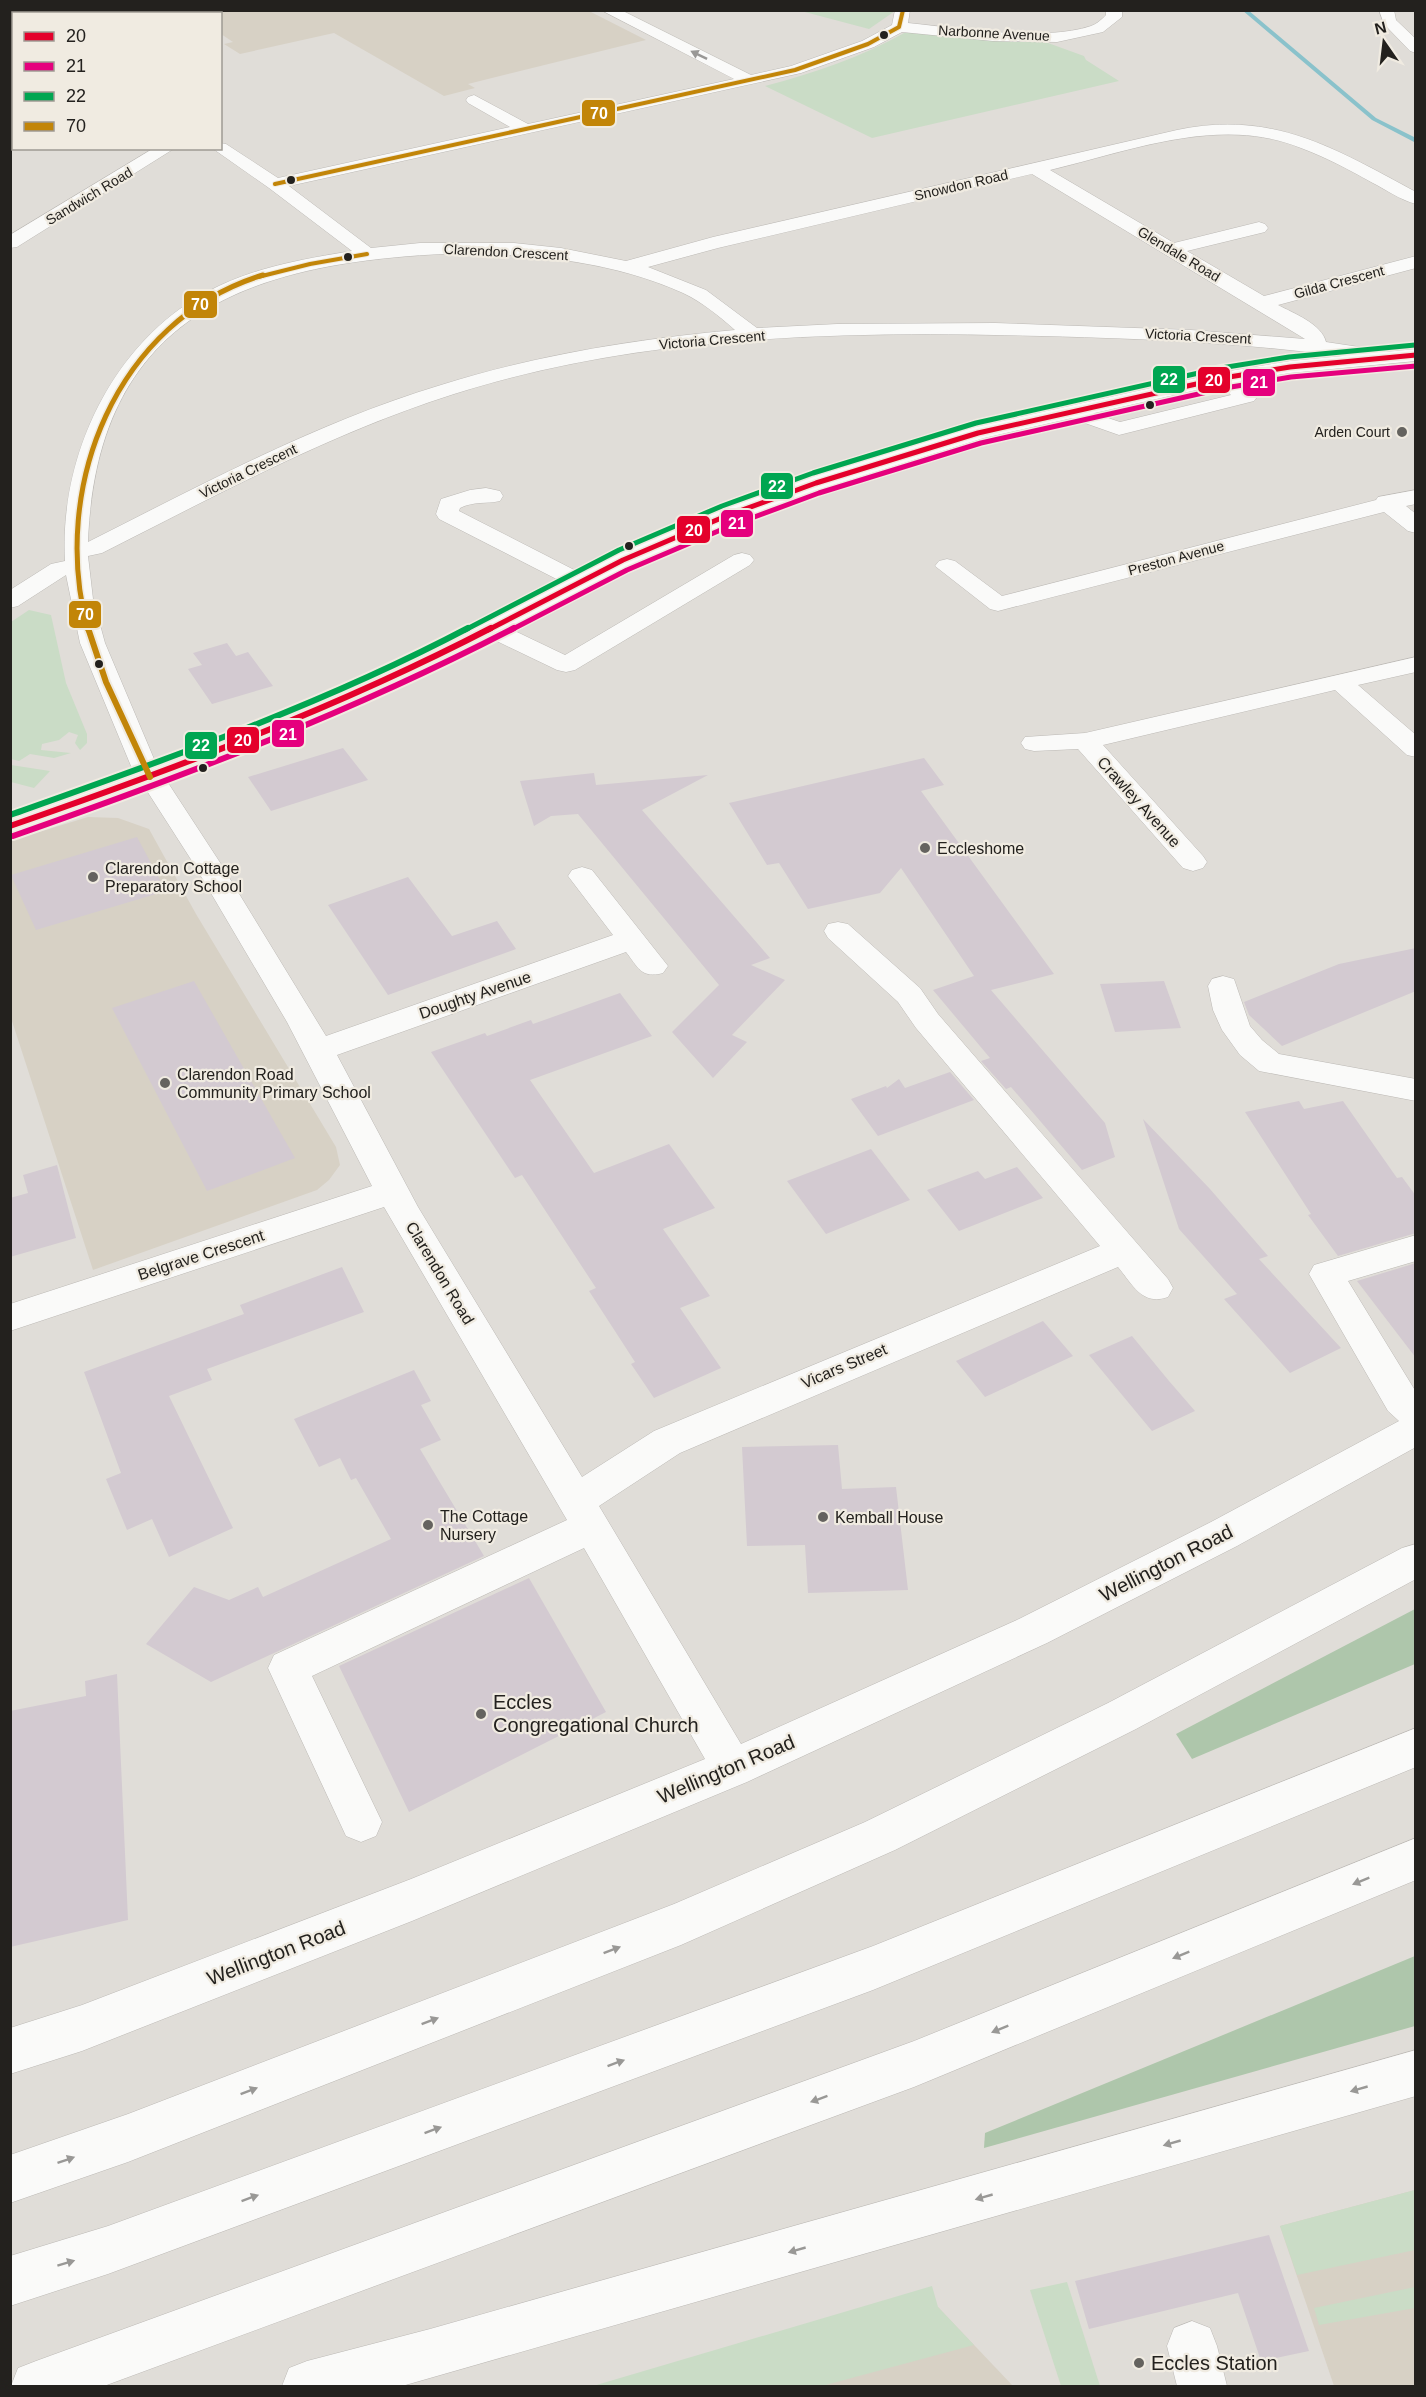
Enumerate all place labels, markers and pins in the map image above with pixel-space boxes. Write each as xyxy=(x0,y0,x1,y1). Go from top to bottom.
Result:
unlabelled marker xyxy=(878,29,890,41)
unlabelled marker xyxy=(285,174,297,186)
unlabelled marker xyxy=(342,251,354,263)
unlabelled marker xyxy=(1144,399,1156,411)
place label: Arden Court xyxy=(1315,424,1390,440)
marker: Arden Court xyxy=(1395,425,1409,439)
unlabelled marker xyxy=(623,540,635,552)
unlabelled marker xyxy=(93,658,105,670)
unlabelled marker xyxy=(197,762,209,774)
place label: Eccleshome xyxy=(937,840,1024,857)
marker: Eccleshome xyxy=(918,841,932,855)
place label: Clarendon Cottage Preparatory School xyxy=(105,860,242,895)
marker: Clarendon Cottage Preparatory School xyxy=(86,870,100,884)
place label: Clarendon Road Community Primary School xyxy=(177,1066,371,1101)
marker: Clarendon Road Community Primary School xyxy=(158,1076,172,1090)
place label: The Cottage Nursery xyxy=(440,1508,528,1543)
place label: Kemball House xyxy=(835,1509,944,1526)
marker: Kemball House xyxy=(816,1510,830,1524)
marker: The Cottage Nursery xyxy=(421,1518,435,1532)
place label: Eccles Congregational Church xyxy=(493,1691,699,1736)
marker: Eccles Congregational Church xyxy=(474,1707,488,1721)
place label: Eccles Station xyxy=(1151,2352,1278,2374)
marker: Eccles Station xyxy=(1132,2356,1146,2370)

